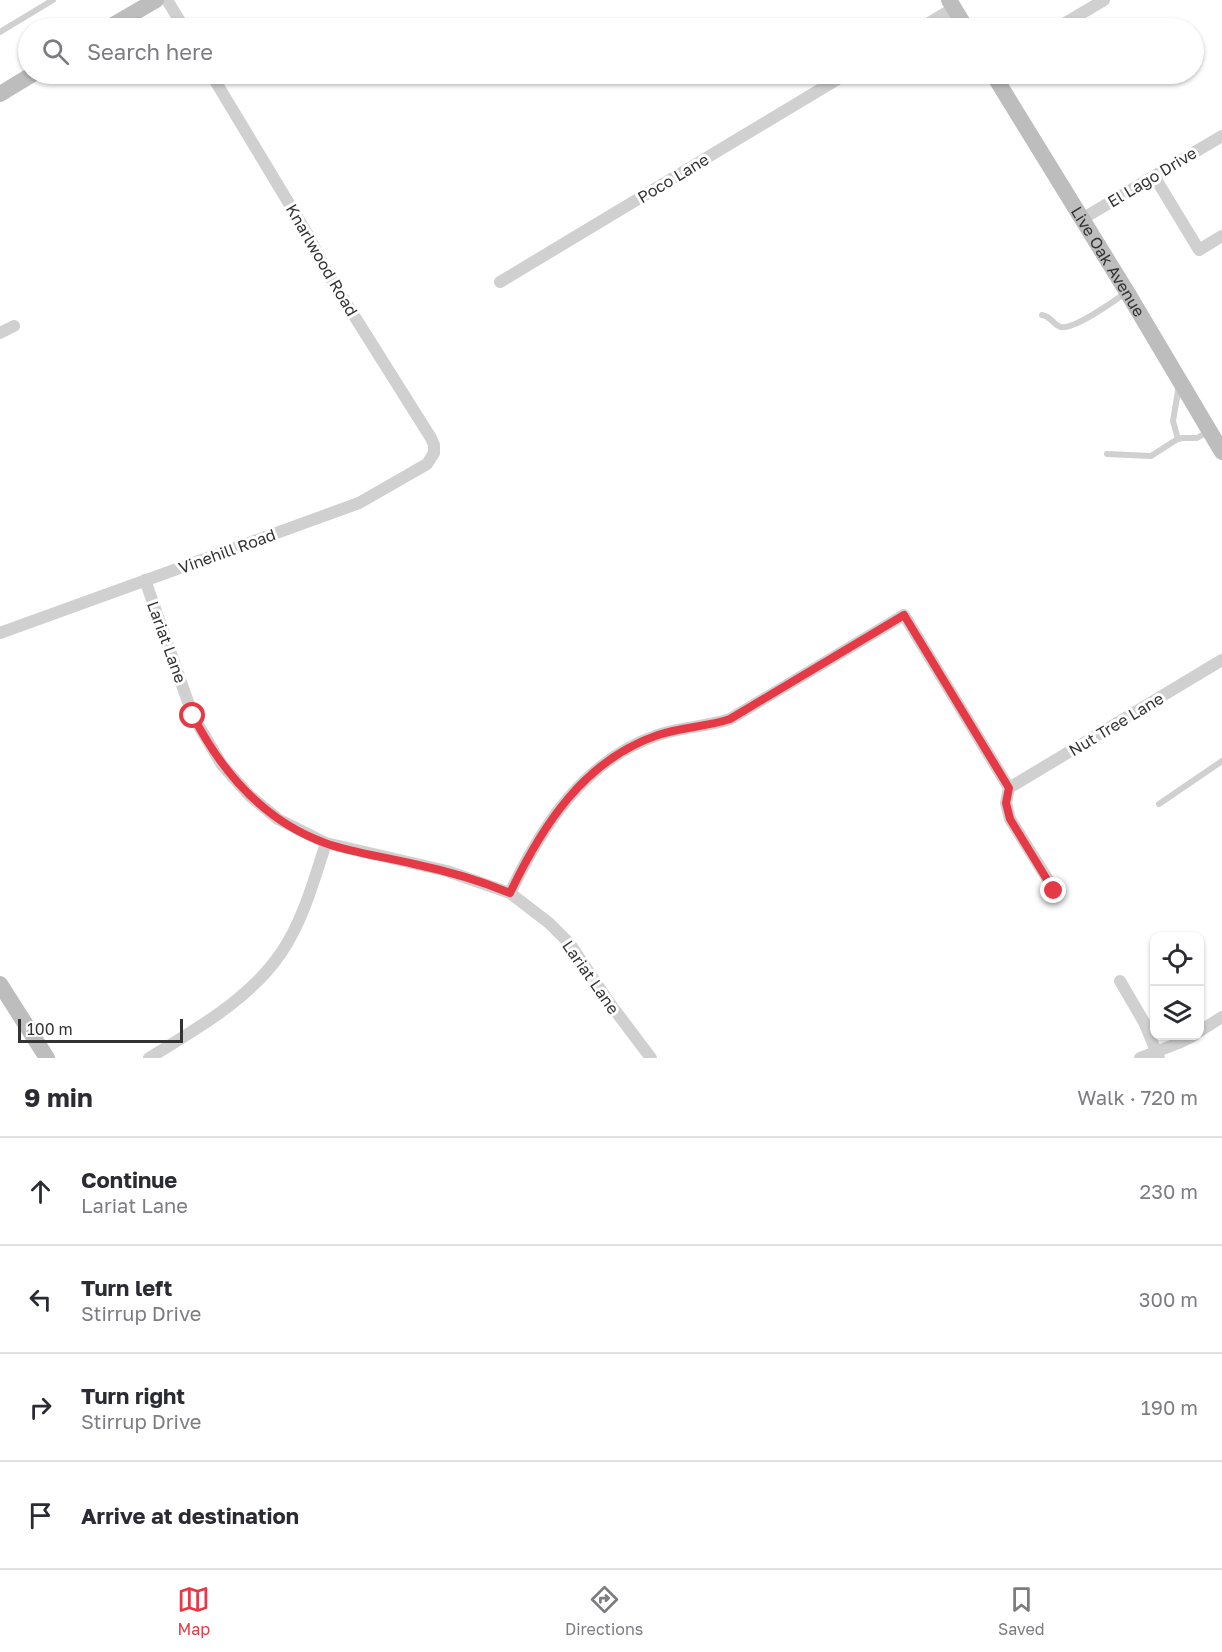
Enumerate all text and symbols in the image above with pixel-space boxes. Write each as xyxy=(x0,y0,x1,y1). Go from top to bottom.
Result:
search box xyxy=(18,18,1204,84)
icon: search xyxy=(39,35,72,68)
text: Search here xyxy=(87,38,213,65)
street label: El Lago Drive xyxy=(1104,143,1200,211)
street label: Poco Lane xyxy=(634,149,712,207)
street label: Knarlwood Road xyxy=(282,200,362,320)
street label: Live Oak Avenue xyxy=(1067,203,1149,320)
street label: Vinehill Road xyxy=(176,524,278,578)
street label: Lariat Lane xyxy=(143,598,191,686)
street label: Nut Tree Lane xyxy=(1065,688,1167,760)
route start xyxy=(179,702,205,728)
route end xyxy=(1040,877,1066,903)
map controls xyxy=(1150,932,1204,1040)
button: locate xyxy=(1150,932,1204,986)
street label: Lariat Lane xyxy=(558,936,624,1018)
button: layers xyxy=(1150,986,1204,1040)
scale bar xyxy=(18,1016,183,1044)
text: 100 m xyxy=(27,1019,73,1039)
text: 9 min xyxy=(24,1082,93,1113)
text: Walk · 720 m xyxy=(1077,1085,1198,1109)
text: Continue xyxy=(81,1166,177,1193)
icon: ahead xyxy=(24,1175,57,1208)
text: 230 m xyxy=(1140,1179,1198,1203)
text: Lariat Lane xyxy=(81,1193,188,1217)
text: Turn left xyxy=(81,1274,172,1301)
icon: left xyxy=(24,1283,57,1316)
text: 300 m xyxy=(1139,1287,1198,1311)
text: Stirrup Drive xyxy=(81,1301,201,1325)
text: Turn right xyxy=(81,1382,185,1409)
icon: right xyxy=(24,1391,57,1424)
text: 190 m xyxy=(1141,1395,1198,1419)
text: Stirrup Drive xyxy=(81,1409,201,1433)
icon: arrive xyxy=(24,1499,57,1532)
text: Arrive at destination xyxy=(81,1502,299,1529)
tab: Map xyxy=(177,1583,210,1639)
tab: Directions xyxy=(565,1583,643,1639)
tab: Saved xyxy=(998,1583,1045,1639)

